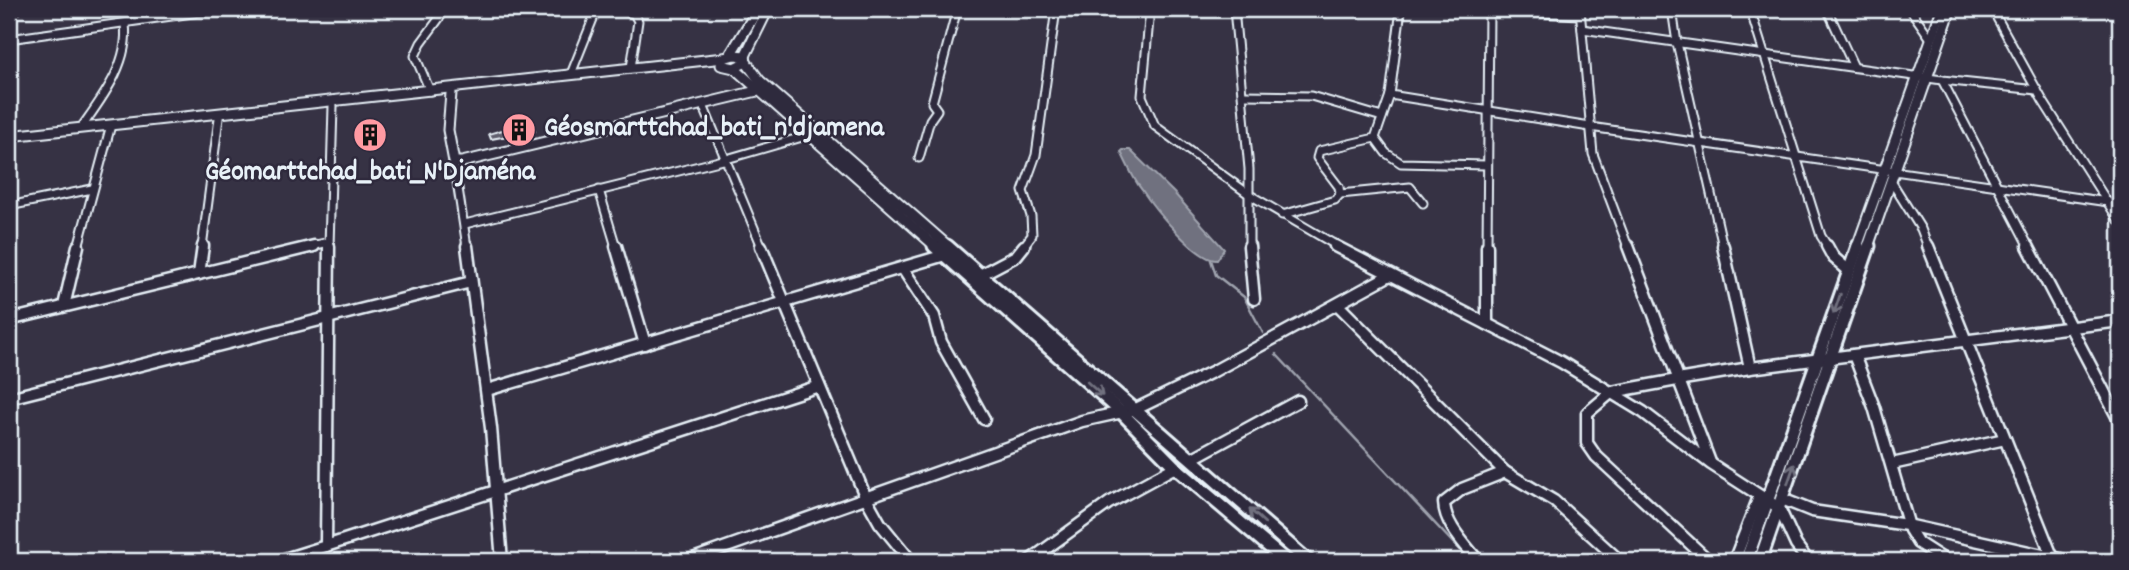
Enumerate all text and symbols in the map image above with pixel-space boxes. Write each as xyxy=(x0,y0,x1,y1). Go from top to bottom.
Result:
place label: Géosmarttchad_bati_n'djamena xyxy=(544,110,885,150)
building icon: Géosmarttchad_bati_n'djamena xyxy=(500,111,538,149)
building icon: Géomarttchad_bati_N'Djaména xyxy=(351,116,389,154)
place label: Géomarttchad_bati_N'Djaména xyxy=(205,154,536,194)
one-way arrow xyxy=(1829,292,1842,314)
one-way arrow xyxy=(1086,381,1104,397)
one-way arrow xyxy=(1786,463,1798,485)
one-way arrow xyxy=(1249,508,1267,524)

